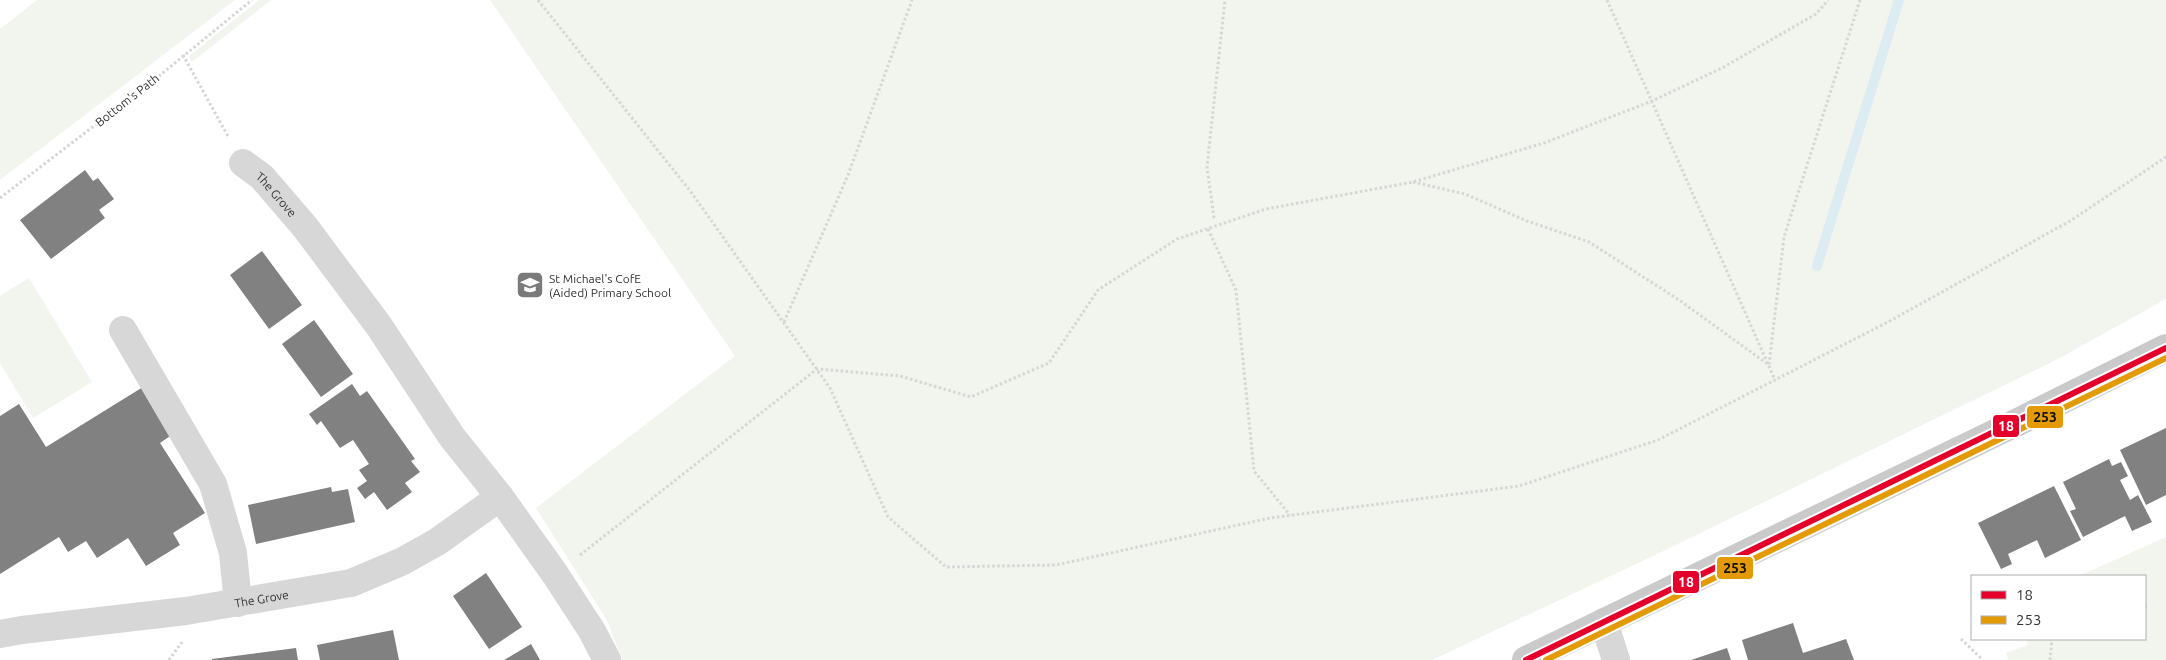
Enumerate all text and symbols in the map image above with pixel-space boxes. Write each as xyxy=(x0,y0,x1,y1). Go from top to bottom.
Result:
street label: Bottom's Path xyxy=(93,71,161,129)
street label: The Grove xyxy=(254,169,299,219)
school or university icon: St Michael's CofE (Aided) Primary School xyxy=(515,270,545,300)
place label: St Michael's CofE (Aided) Primary School xyxy=(549,272,671,300)
line badge: 253 xyxy=(2026,405,2064,429)
text: 253 xyxy=(2033,409,2057,425)
line badge: 18 xyxy=(1992,414,2020,438)
text: 18 xyxy=(1998,418,2014,434)
line badge: 253 xyxy=(1716,556,1754,580)
text: 253 xyxy=(1723,560,1747,576)
line badge: 18 xyxy=(1672,570,1700,594)
text: 18 xyxy=(1678,574,1694,590)
legend xyxy=(1971,575,2146,640)
text: 18 xyxy=(2016,586,2033,603)
street label: The Grove xyxy=(233,587,290,609)
text: 253 xyxy=(2016,611,2041,628)

